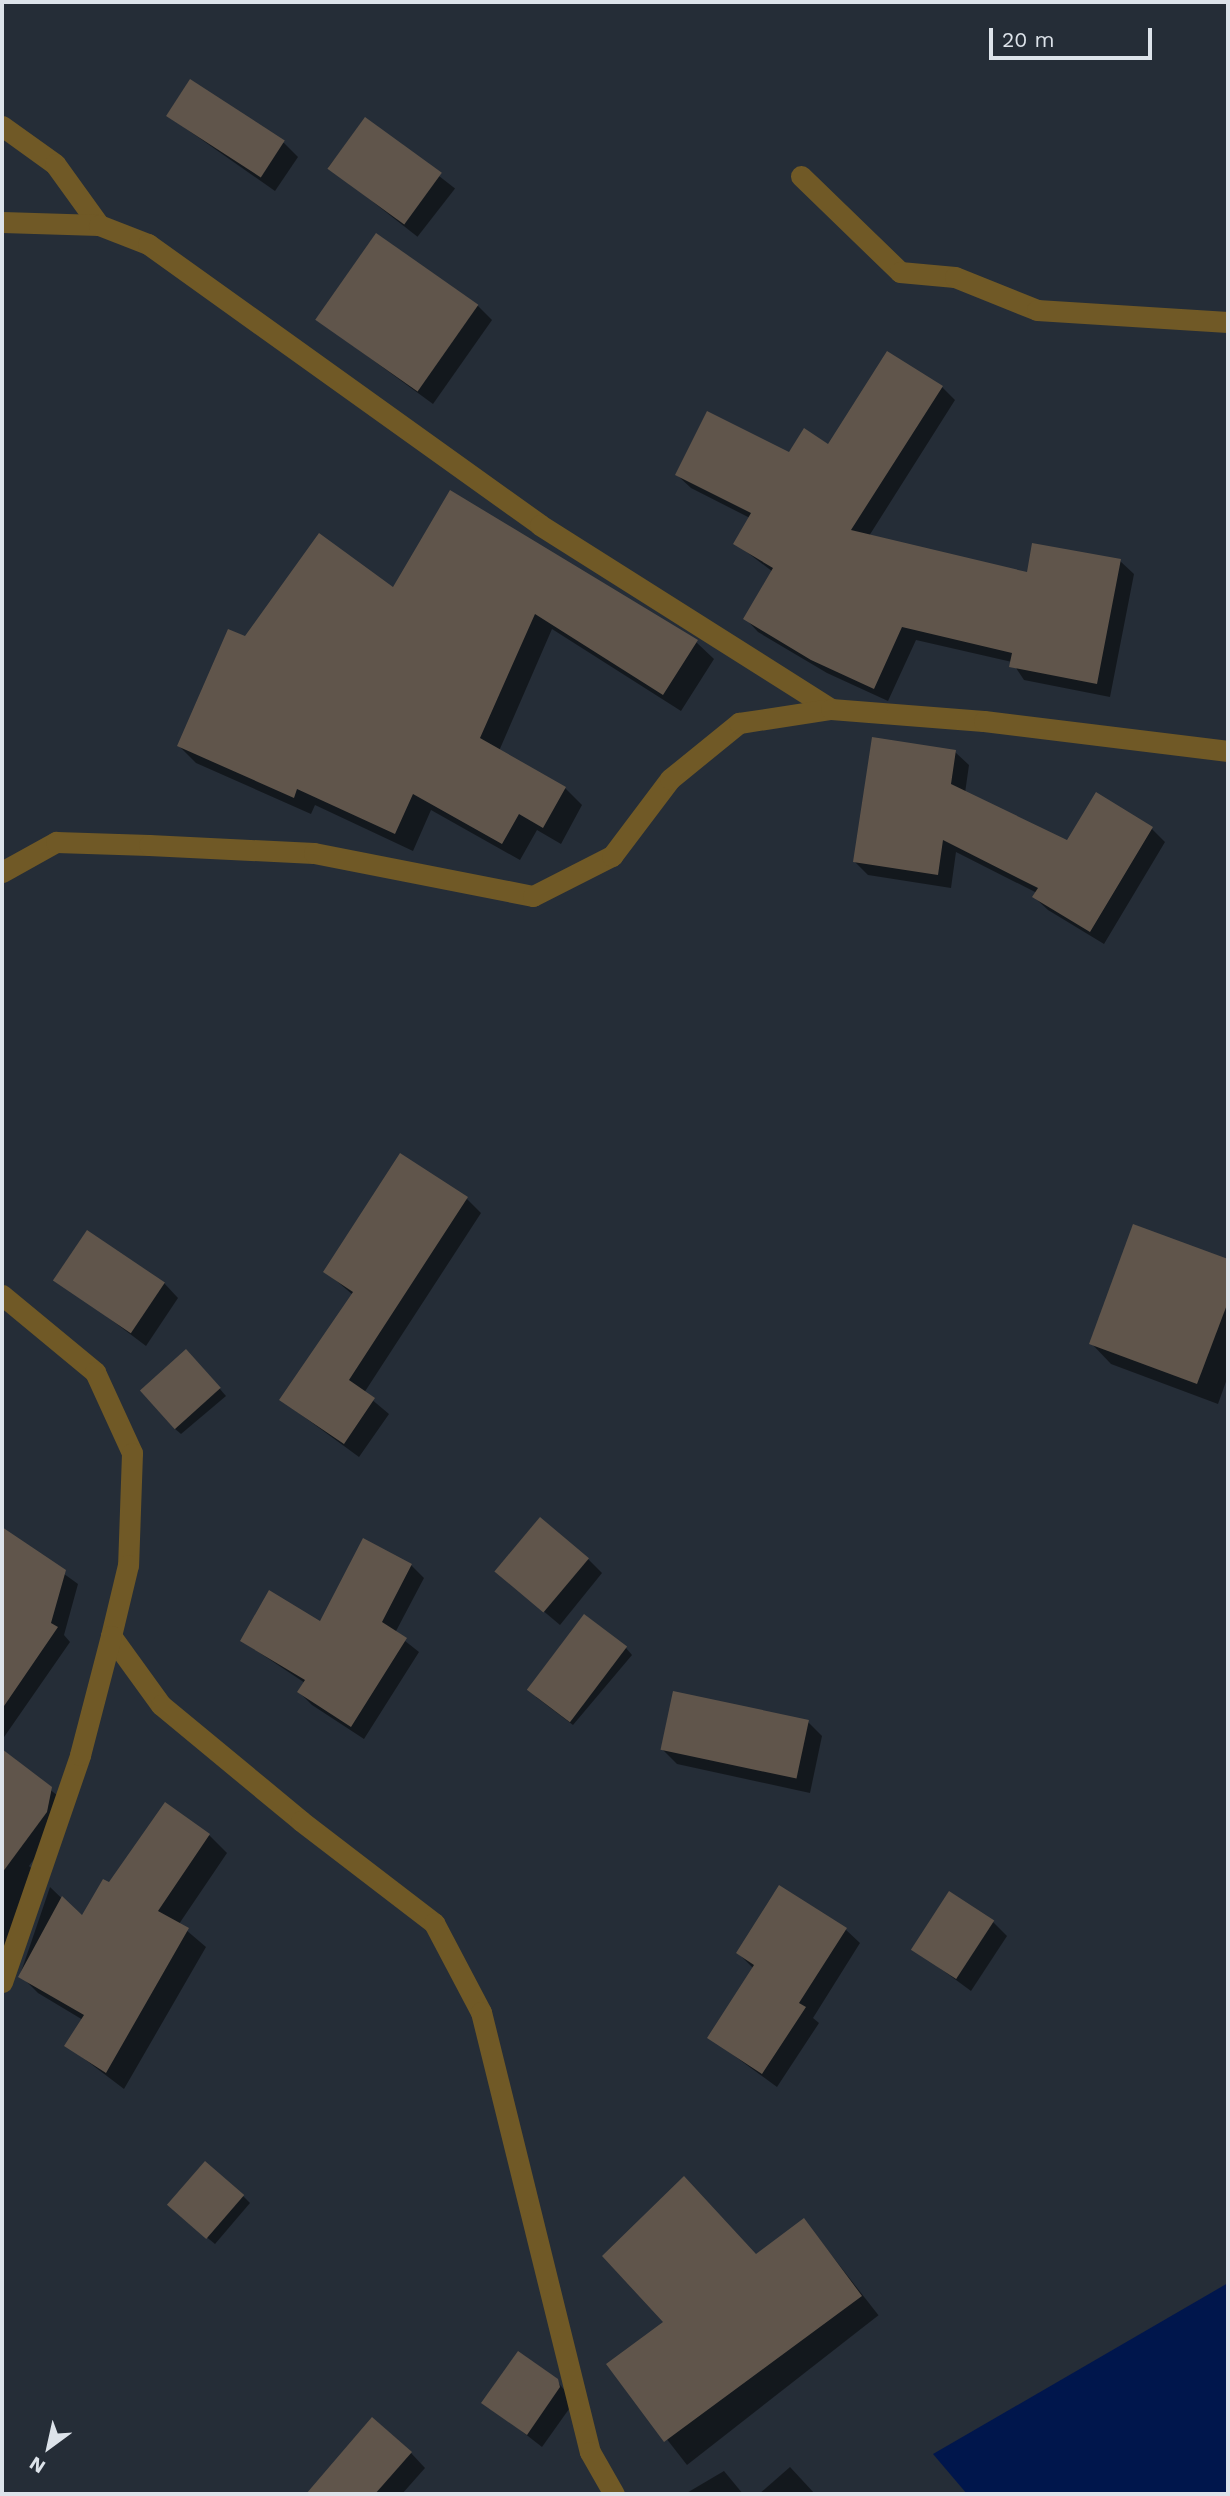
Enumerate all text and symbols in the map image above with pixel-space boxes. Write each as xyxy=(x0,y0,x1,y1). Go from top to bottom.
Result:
scale bar xyxy=(992,14,1155,58)
text: 20 m xyxy=(1002,27,1054,52)
north arrow xyxy=(14,2412,84,2482)
text: N xyxy=(25,2452,49,2479)

